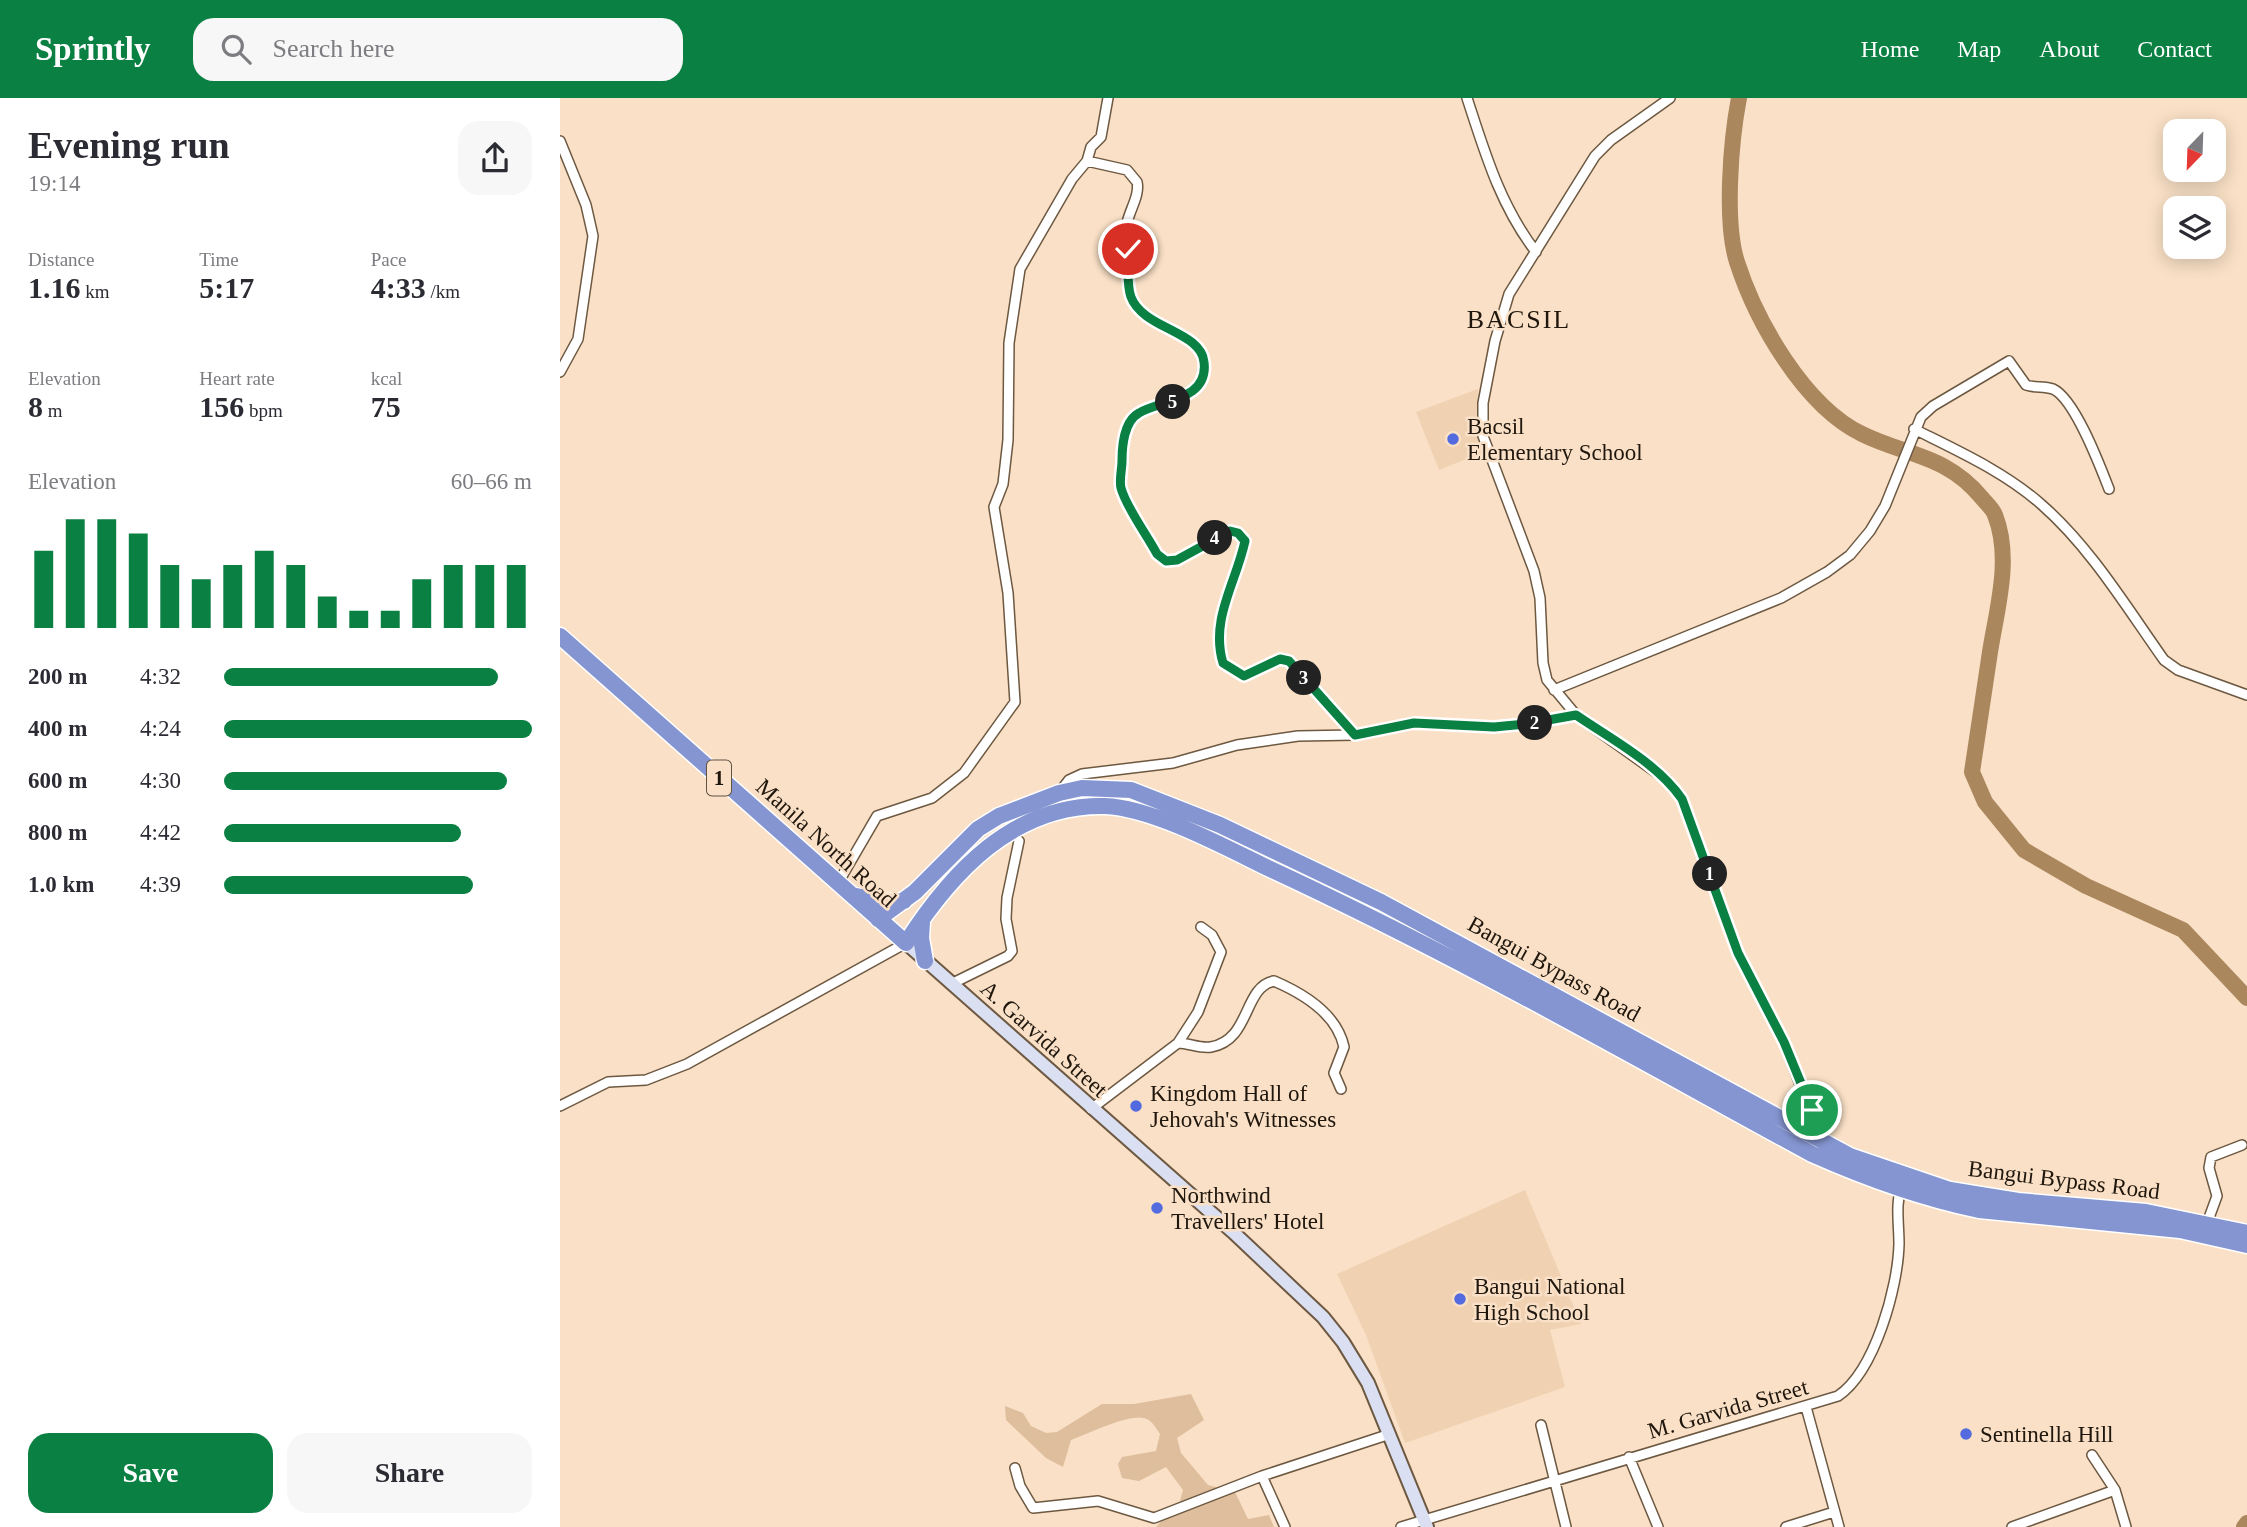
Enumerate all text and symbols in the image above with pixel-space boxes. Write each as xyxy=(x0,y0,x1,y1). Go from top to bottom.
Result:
search box xyxy=(193,18,683,81)
icon: search xyxy=(217,30,255,68)
text: Sprintly xyxy=(35,31,151,67)
text: Search here xyxy=(273,34,395,63)
text: Home xyxy=(1861,36,1919,62)
text: Map xyxy=(1957,36,2001,62)
text: About xyxy=(2039,36,2099,62)
text: Contact xyxy=(2137,36,2212,62)
north arrow xyxy=(2163,119,2226,182)
map controls xyxy=(2163,119,2226,259)
button: share xyxy=(458,121,532,195)
text: Evening run xyxy=(28,124,230,166)
text: 19:14 xyxy=(28,171,80,196)
button: layers xyxy=(2163,196,2226,259)
pin xyxy=(1098,219,1158,279)
icon: check xyxy=(1109,230,1147,268)
text: Distance xyxy=(28,249,94,270)
text: Time xyxy=(199,249,239,270)
text: Pace xyxy=(371,249,407,270)
text: 1.16 xyxy=(28,271,81,304)
text: 5:17 xyxy=(199,271,254,304)
text: 4:33 xyxy=(371,271,426,304)
text: km xyxy=(81,281,110,302)
text: /km xyxy=(426,281,460,302)
district label: BACSIL xyxy=(1467,305,1571,334)
text: Elevation xyxy=(28,368,101,389)
text: Heart rate xyxy=(199,368,275,389)
text: kcal xyxy=(371,368,402,389)
pin: 5 xyxy=(1156,384,1190,420)
text: 8 xyxy=(28,390,43,423)
text: 156 xyxy=(199,390,244,423)
text: 75 xyxy=(371,390,401,423)
text: 5 xyxy=(1168,391,1177,412)
text: m xyxy=(43,400,63,421)
text: bpm xyxy=(244,400,283,421)
place label: Bacsil Elementary School xyxy=(1467,414,1643,465)
marker: Bacsil Elementary School xyxy=(1445,431,1461,447)
text: Elevation xyxy=(28,469,116,494)
text: 60–66 m xyxy=(451,469,532,494)
pin: 4 xyxy=(1198,520,1232,556)
text: 4 xyxy=(1210,527,1219,548)
pin: 3 xyxy=(1286,660,1322,696)
text: 200 m xyxy=(28,664,87,689)
text: 4:32 xyxy=(140,664,181,689)
text: 3 xyxy=(1299,667,1308,688)
pin: 2 xyxy=(1518,706,1552,740)
text: 2 xyxy=(1530,712,1539,733)
text: 400 m xyxy=(28,716,87,741)
text: 4:24 xyxy=(140,716,181,741)
road number: 1 xyxy=(707,760,731,796)
text: 600 m xyxy=(28,768,87,793)
text: 4:30 xyxy=(140,768,181,793)
street label: Manila North Road xyxy=(751,774,901,912)
text: 800 m xyxy=(28,820,87,845)
text: 4:42 xyxy=(140,820,181,845)
pin: 1 xyxy=(1692,856,1728,892)
text: 1 xyxy=(1705,863,1714,884)
text: 1.0 km xyxy=(28,872,94,897)
text: 4:39 xyxy=(140,872,181,897)
street label: Bangui Bypass Road xyxy=(1464,911,1645,1027)
street label: A. Garvida Street xyxy=(976,976,1113,1103)
pin xyxy=(1782,1080,1842,1140)
place label: Kingdom Hall of Jehovah's Witnesses xyxy=(1150,1081,1336,1132)
icon: arrive xyxy=(1793,1091,1831,1129)
marker: Kingdom Hall of Jehovah's Witnesses xyxy=(1128,1098,1144,1114)
street label: Bangui Bypass Road xyxy=(1967,1156,2162,1204)
place label: Northwind Travellers' Hotel xyxy=(1171,1183,1324,1234)
marker: Northwind Travellers' Hotel xyxy=(1149,1200,1165,1216)
place label: Bangui National High School xyxy=(1474,1274,1625,1325)
marker: Bangui National High School xyxy=(1452,1291,1468,1307)
street label: M. Garvida Street xyxy=(1645,1374,1812,1444)
place label: Sentinella Hill xyxy=(1980,1422,2114,1447)
marker: Sentinella Hill xyxy=(1958,1426,1974,1442)
button: Save xyxy=(28,1433,273,1513)
button: Share xyxy=(287,1433,532,1513)

